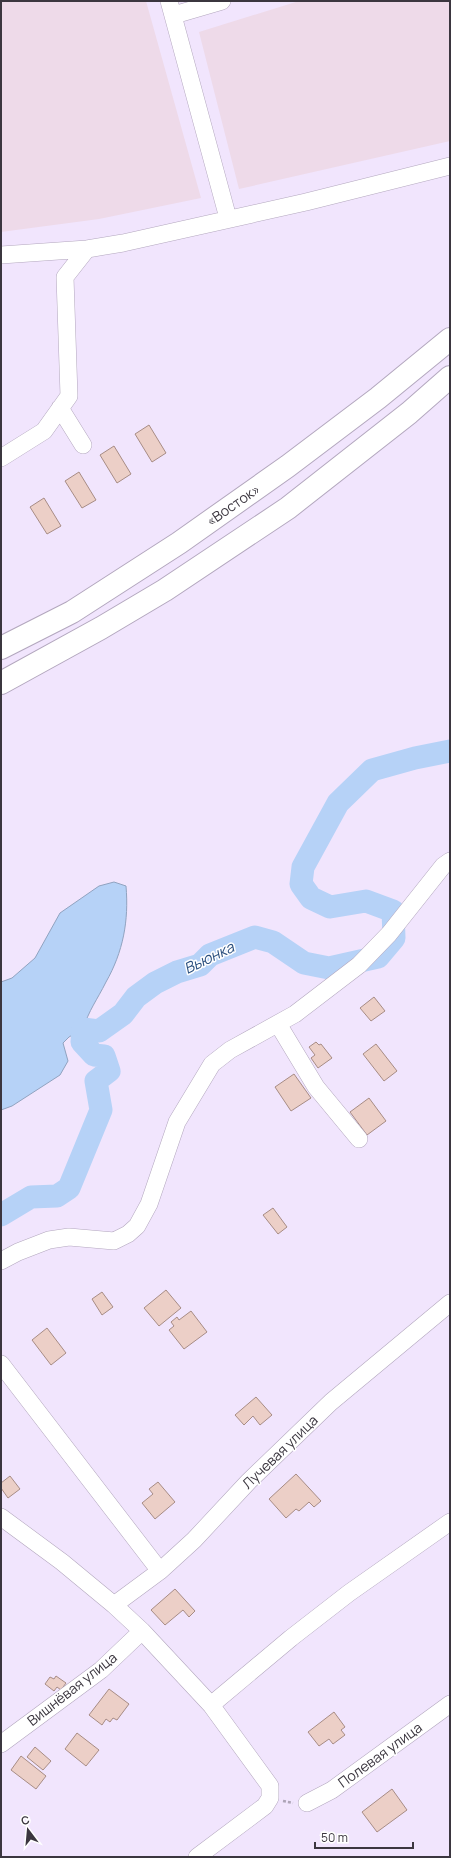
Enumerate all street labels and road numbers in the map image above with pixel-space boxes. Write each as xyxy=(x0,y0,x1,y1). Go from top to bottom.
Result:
street label: «Восток» xyxy=(202,479,263,530)
street label: Лучевая улица xyxy=(238,1411,322,1493)
street label: Вишнёвая улица xyxy=(23,1648,120,1730)
street label: Полевая улица xyxy=(334,1718,426,1792)

